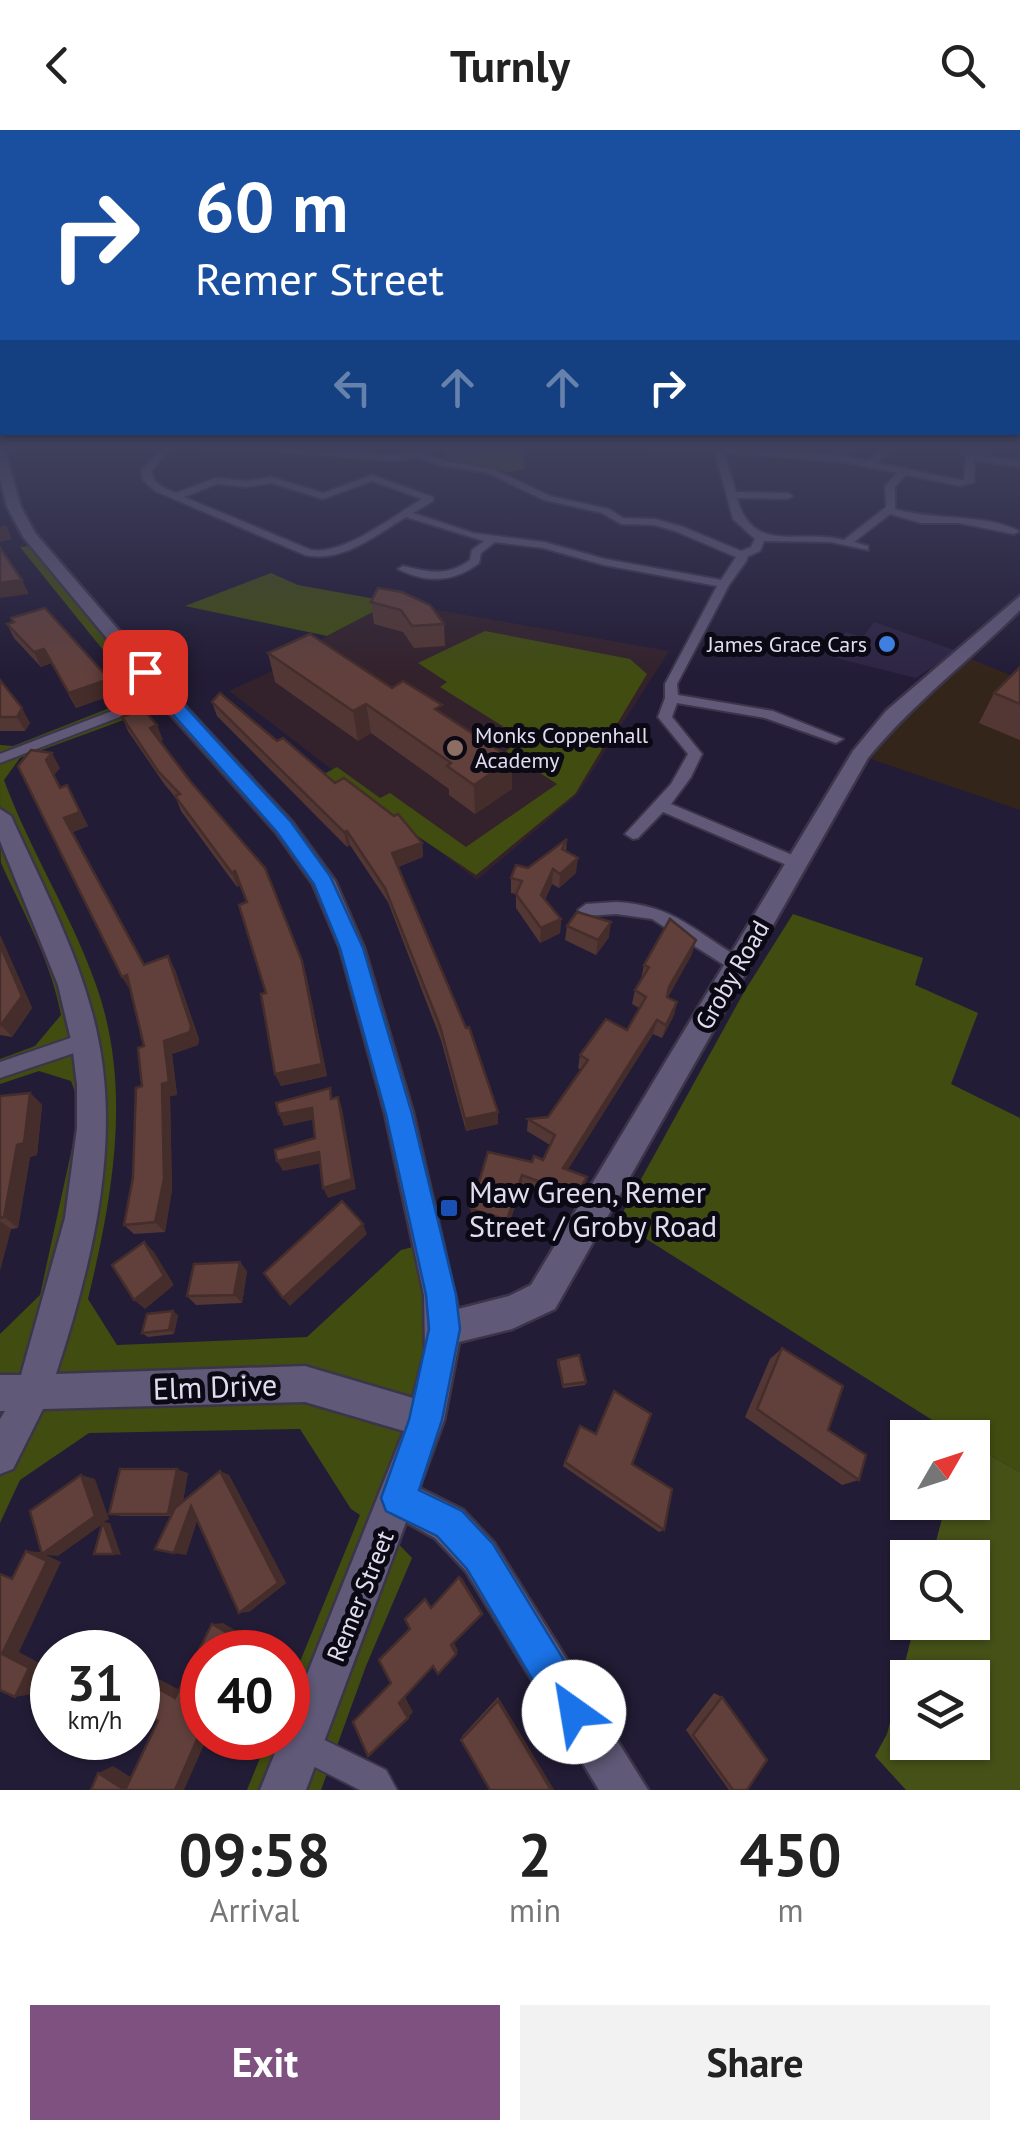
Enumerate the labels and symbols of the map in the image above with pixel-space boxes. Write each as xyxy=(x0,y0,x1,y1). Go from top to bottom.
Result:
pin xyxy=(103,630,188,715)
place label: James Grace Cars xyxy=(706,630,867,658)
marker: James Grace Cars xyxy=(876,633,898,655)
place label: Monks Coppenhall Academy xyxy=(475,721,649,774)
marker: Monks Coppenhall Academy xyxy=(444,737,466,759)
street label: Groby Road xyxy=(688,915,776,1035)
place label: Maw Green, Remer Street / Groby Road xyxy=(469,1172,717,1245)
marker: Maw Green, Remer Street / Groby Road xyxy=(438,1197,460,1219)
street label: Elm Drive xyxy=(152,1364,278,1408)
north arrow xyxy=(890,1420,990,1520)
street label: Remer Street xyxy=(319,1525,401,1666)
speed limit sign: 40 xyxy=(180,1630,310,1760)
position arrow xyxy=(522,1660,626,1764)

